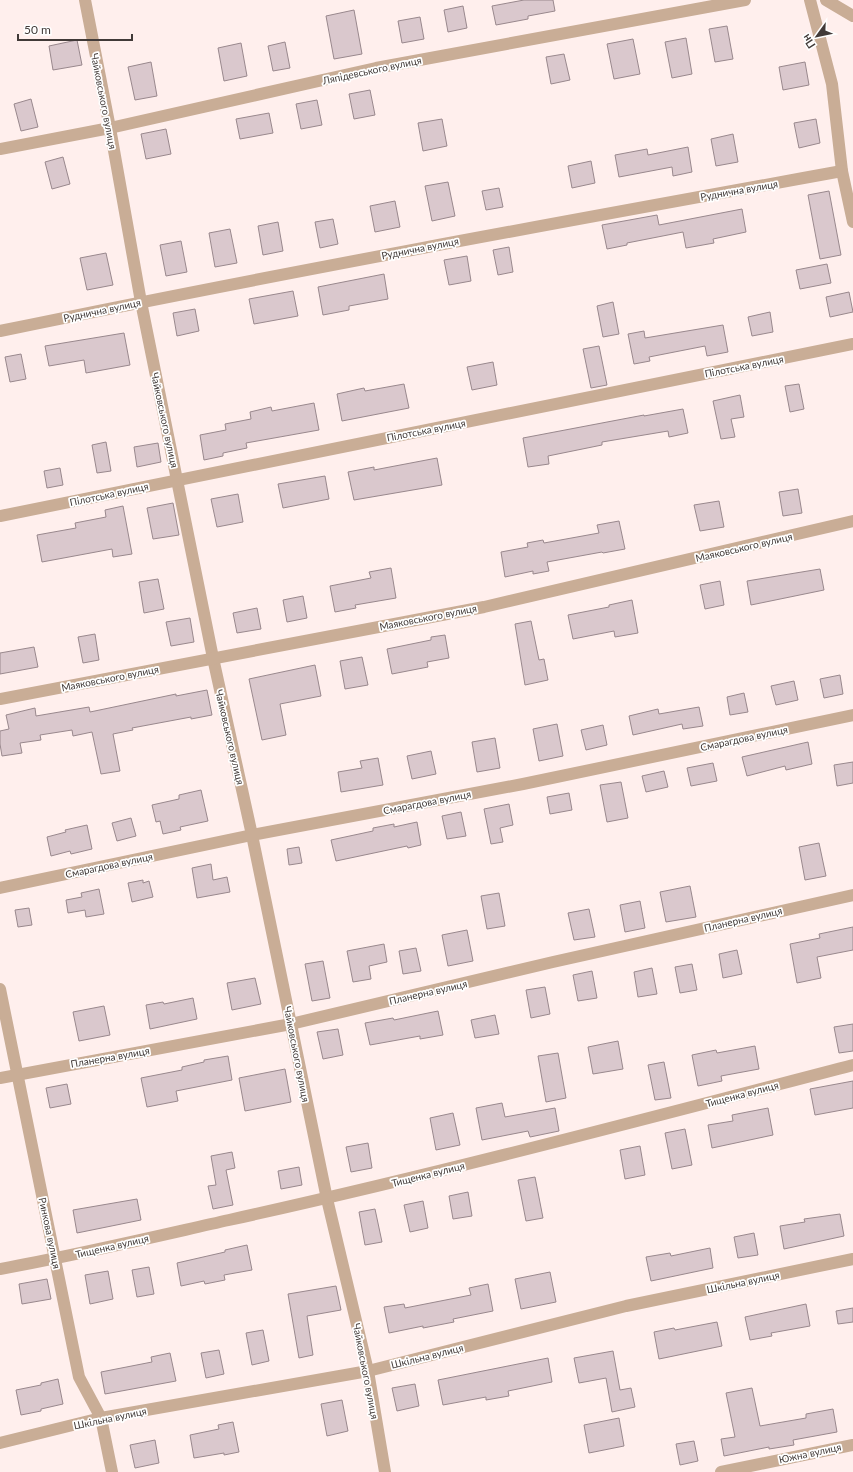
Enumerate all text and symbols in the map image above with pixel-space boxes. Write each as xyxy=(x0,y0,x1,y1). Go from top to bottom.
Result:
scale bar xyxy=(18,16,132,42)
north arrow xyxy=(797,16,837,56)
text: 50 m xyxy=(24,22,51,37)
text: Пн xyxy=(799,32,818,51)
street label: Чайковського вулиця xyxy=(89,52,119,150)
street label: Ляпідевського вулиця xyxy=(320,54,423,87)
street label: Руднична вулиця xyxy=(699,177,779,203)
street label: Руднична вулиця xyxy=(380,235,460,261)
street label: Руднична вулиця xyxy=(62,296,142,324)
street label: Пілотська вулиця xyxy=(703,352,785,380)
street label: Чайковського вулиця xyxy=(149,371,181,469)
street label: Пілотська вулиця xyxy=(385,416,467,444)
street label: Пілотська вулиця xyxy=(69,480,150,508)
street label: Маяковського вулиця xyxy=(694,530,794,564)
street label: Маяковського вулиця xyxy=(378,602,478,632)
street label: Маяковського вулиця xyxy=(60,663,160,693)
street label: Чайковського вулиця xyxy=(213,688,247,786)
street label: Смарагдова вулиця xyxy=(699,723,789,753)
street label: Смарагдова вулиця xyxy=(382,788,472,816)
street label: Смарагдова вулиця xyxy=(64,850,154,880)
street label: Планерна вулиця xyxy=(703,904,783,934)
street label: Планерна вулиця xyxy=(388,977,468,1007)
street label: Чайковського вулиця xyxy=(282,1005,312,1103)
street label: Планерна вулиця xyxy=(70,1044,150,1070)
street label: Тищенка вулиця xyxy=(704,1079,780,1109)
street label: Тищенка вулиця xyxy=(390,1159,466,1189)
street label: Ринкова вулиця xyxy=(37,1196,63,1270)
street label: Тищенка вулиця xyxy=(74,1232,150,1260)
street label: Шкільна вулиця xyxy=(705,1268,781,1296)
street label: Чайковського вулиця xyxy=(351,1322,381,1420)
street label: Шкільна вулиця xyxy=(390,1341,465,1371)
street label: Шкільна вулиця xyxy=(72,1404,148,1432)
street label: Южна вулиця xyxy=(778,1441,842,1465)

